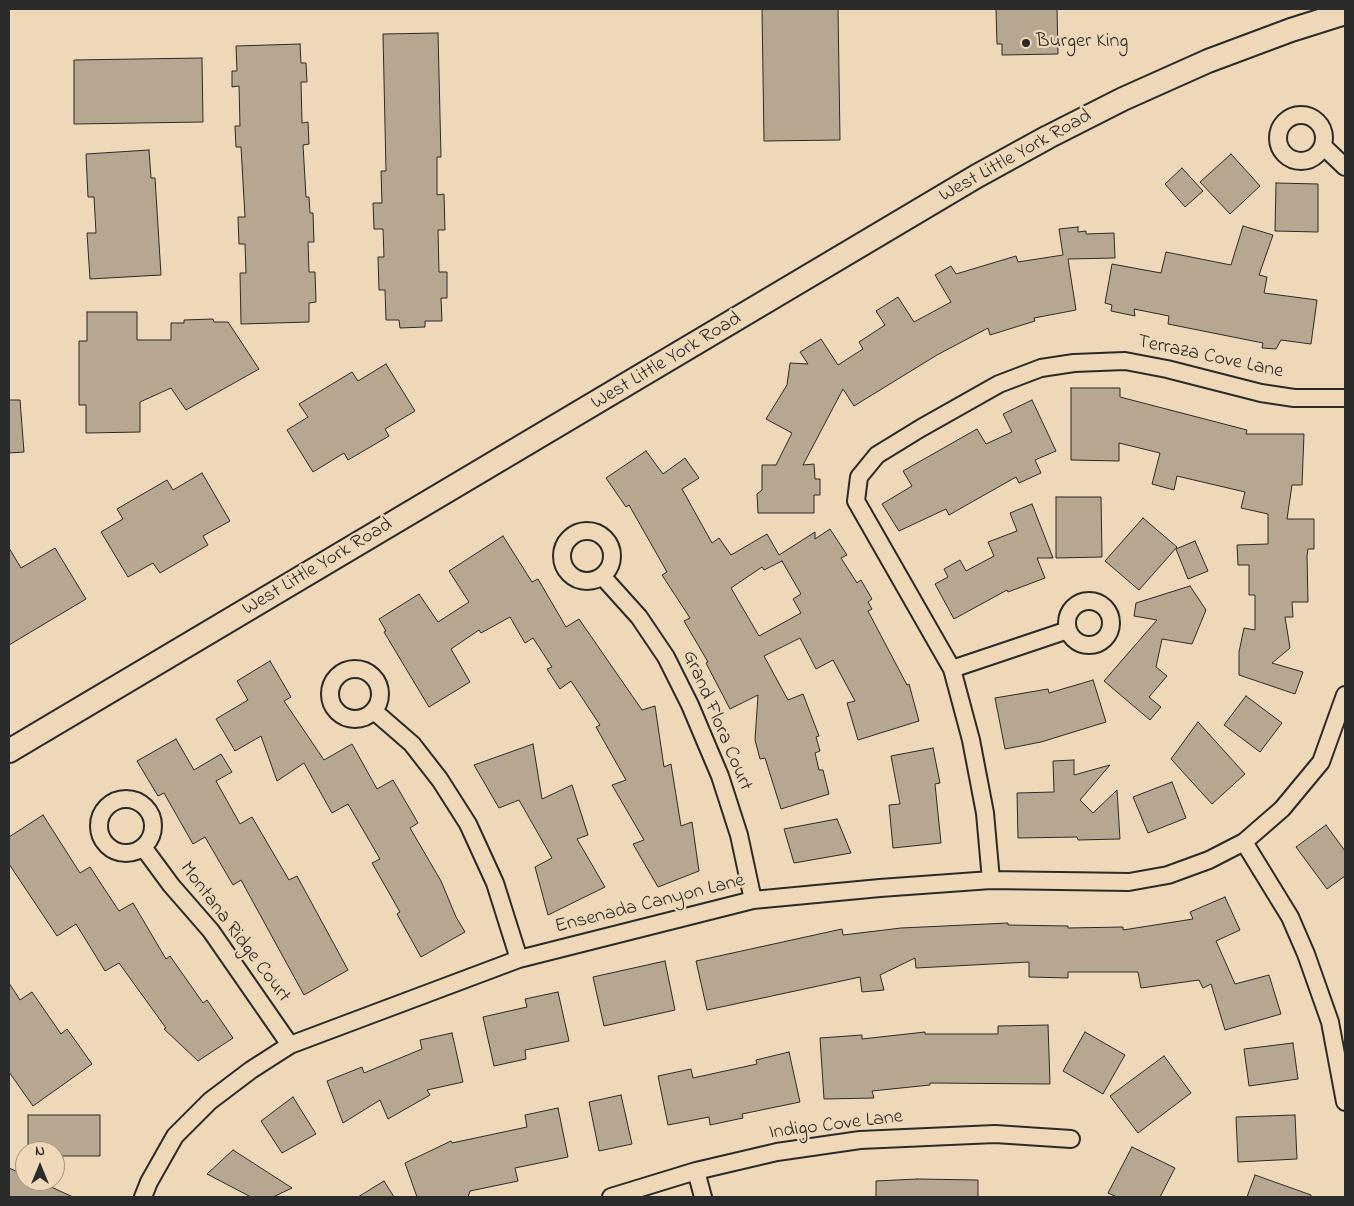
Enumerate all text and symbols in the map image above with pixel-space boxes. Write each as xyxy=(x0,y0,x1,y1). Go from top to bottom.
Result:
place label: Burger King xyxy=(1036,31,1128,55)
marker: Burger King xyxy=(1020,37,1032,49)
street label: West Little York Road xyxy=(936,105,1096,209)
street label: West Little York Road xyxy=(588,308,746,416)
street label: Terraza Cove Lane xyxy=(1135,331,1285,385)
street label: West Little York Road xyxy=(239,514,397,622)
street label: Grand Flora Court xyxy=(676,647,756,795)
street label: Montana Ridge Court xyxy=(173,858,295,1008)
street label: Ensenada Canyon Lane xyxy=(553,870,747,940)
street label: Indigo Cove Lane xyxy=(768,1106,904,1146)
north arrow xyxy=(15,1141,65,1191)
text: N xyxy=(35,1141,45,1162)

